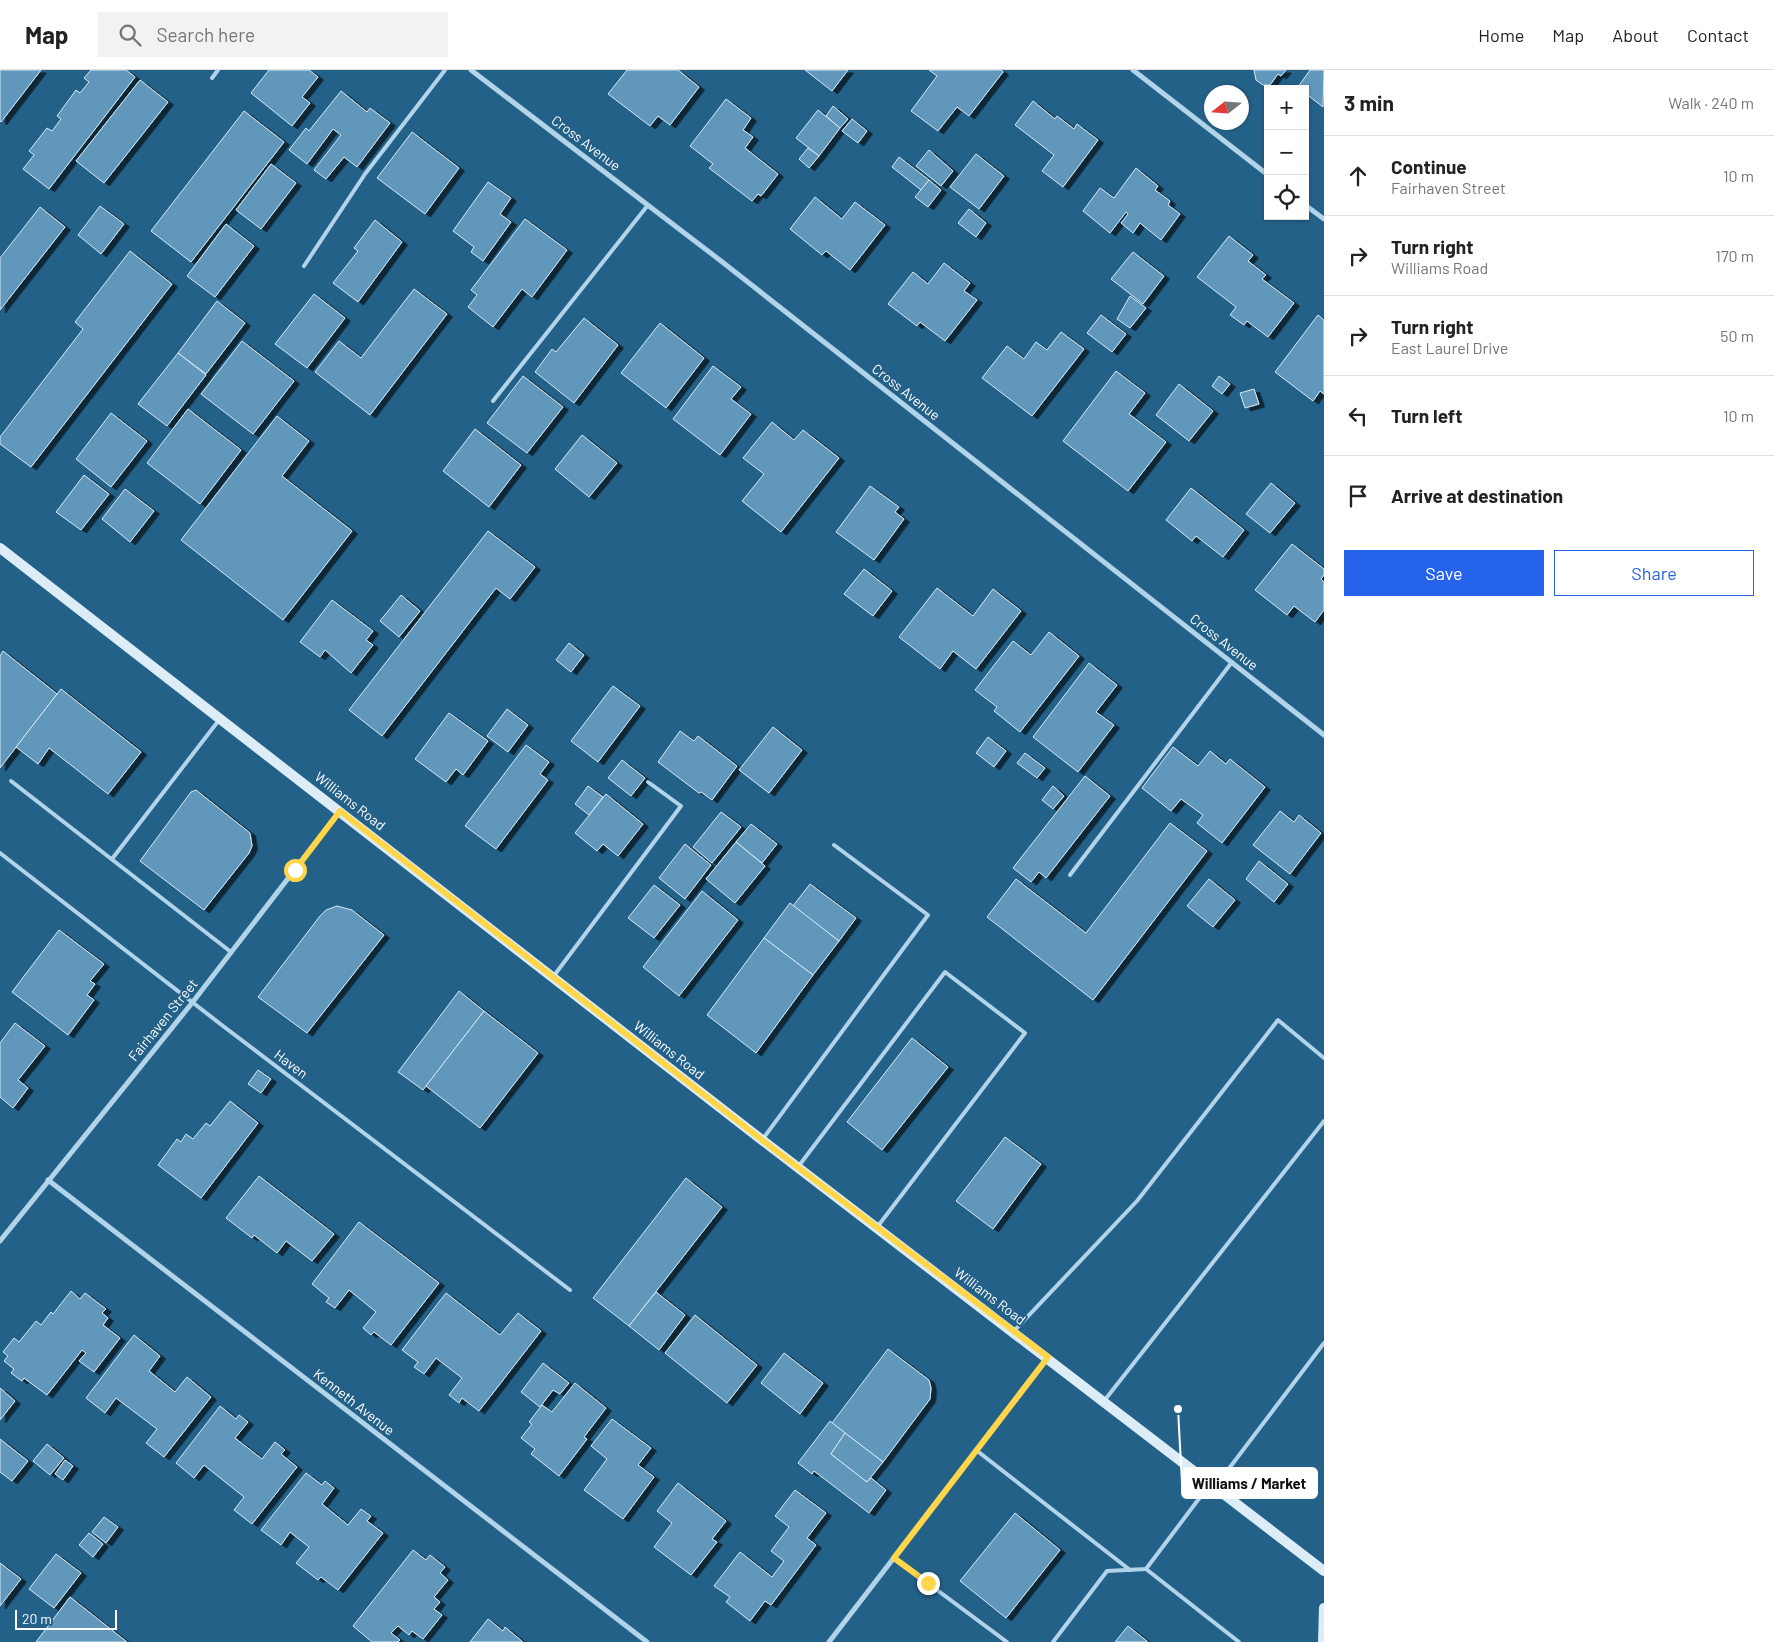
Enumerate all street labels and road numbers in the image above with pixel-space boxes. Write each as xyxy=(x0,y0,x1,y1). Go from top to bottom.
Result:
street label: Cross Avenue xyxy=(549,111,624,174)
street label: Cross Avenue xyxy=(869,360,944,423)
street label: Cross Avenue xyxy=(1187,610,1262,673)
street label: Williams Road xyxy=(312,768,389,833)
street label: Fairhaven Street xyxy=(124,975,201,1064)
street label: Williams Road xyxy=(631,1017,708,1082)
street label: Haven xyxy=(271,1045,311,1082)
street label: Williams Road xyxy=(951,1263,1029,1328)
street label: Kenneth Avenue xyxy=(310,1365,398,1439)

